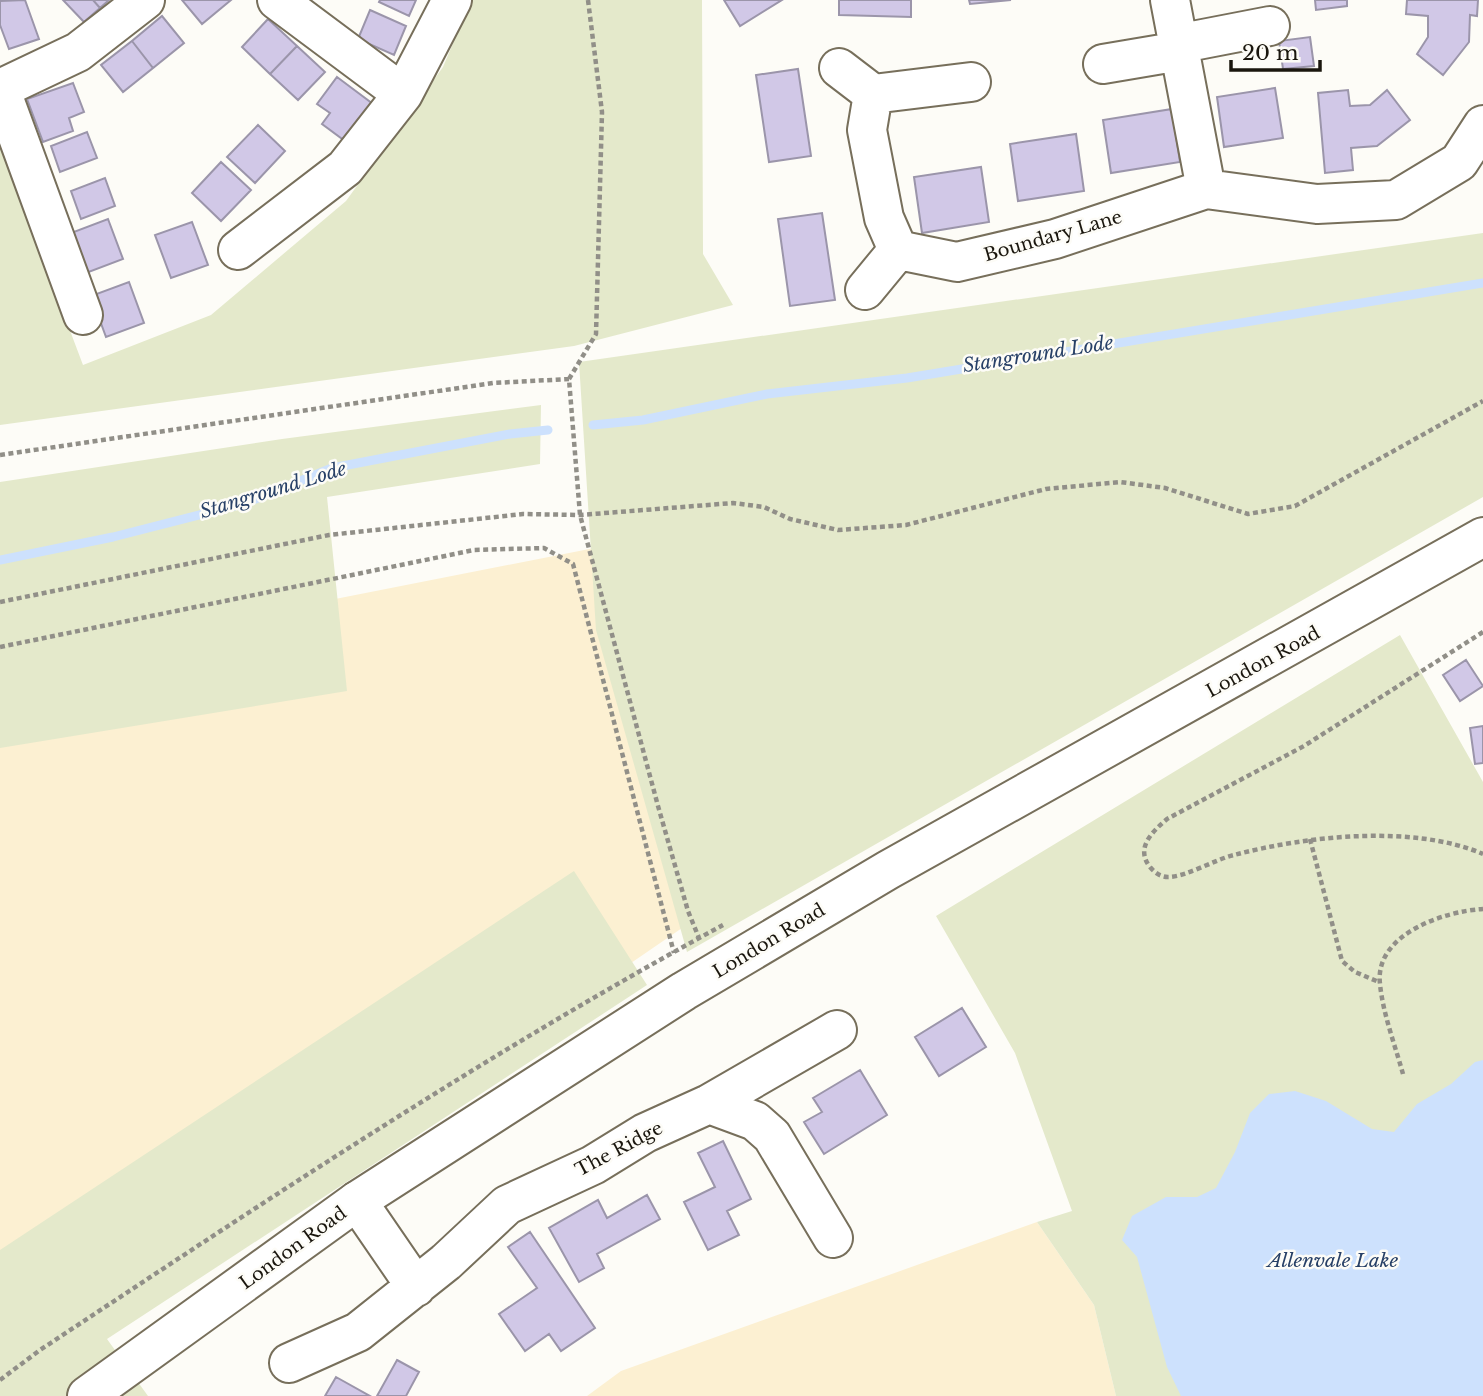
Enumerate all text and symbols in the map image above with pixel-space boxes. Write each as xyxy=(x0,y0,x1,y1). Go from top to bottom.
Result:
scale bar xyxy=(1231,28,1320,72)
text: 20 m xyxy=(1242,40,1299,66)
street label: Boundary Lane xyxy=(981,206,1125,266)
water label: Stanground Lode xyxy=(961,331,1115,377)
water label: Stanground Lode xyxy=(197,457,349,523)
street label: London Road xyxy=(1202,622,1324,702)
street label: London Road xyxy=(709,899,829,983)
street label: The Ridge xyxy=(572,1117,666,1181)
street label: London Road xyxy=(235,1202,351,1294)
water label: Allenvale Lake xyxy=(1265,1249,1398,1272)

